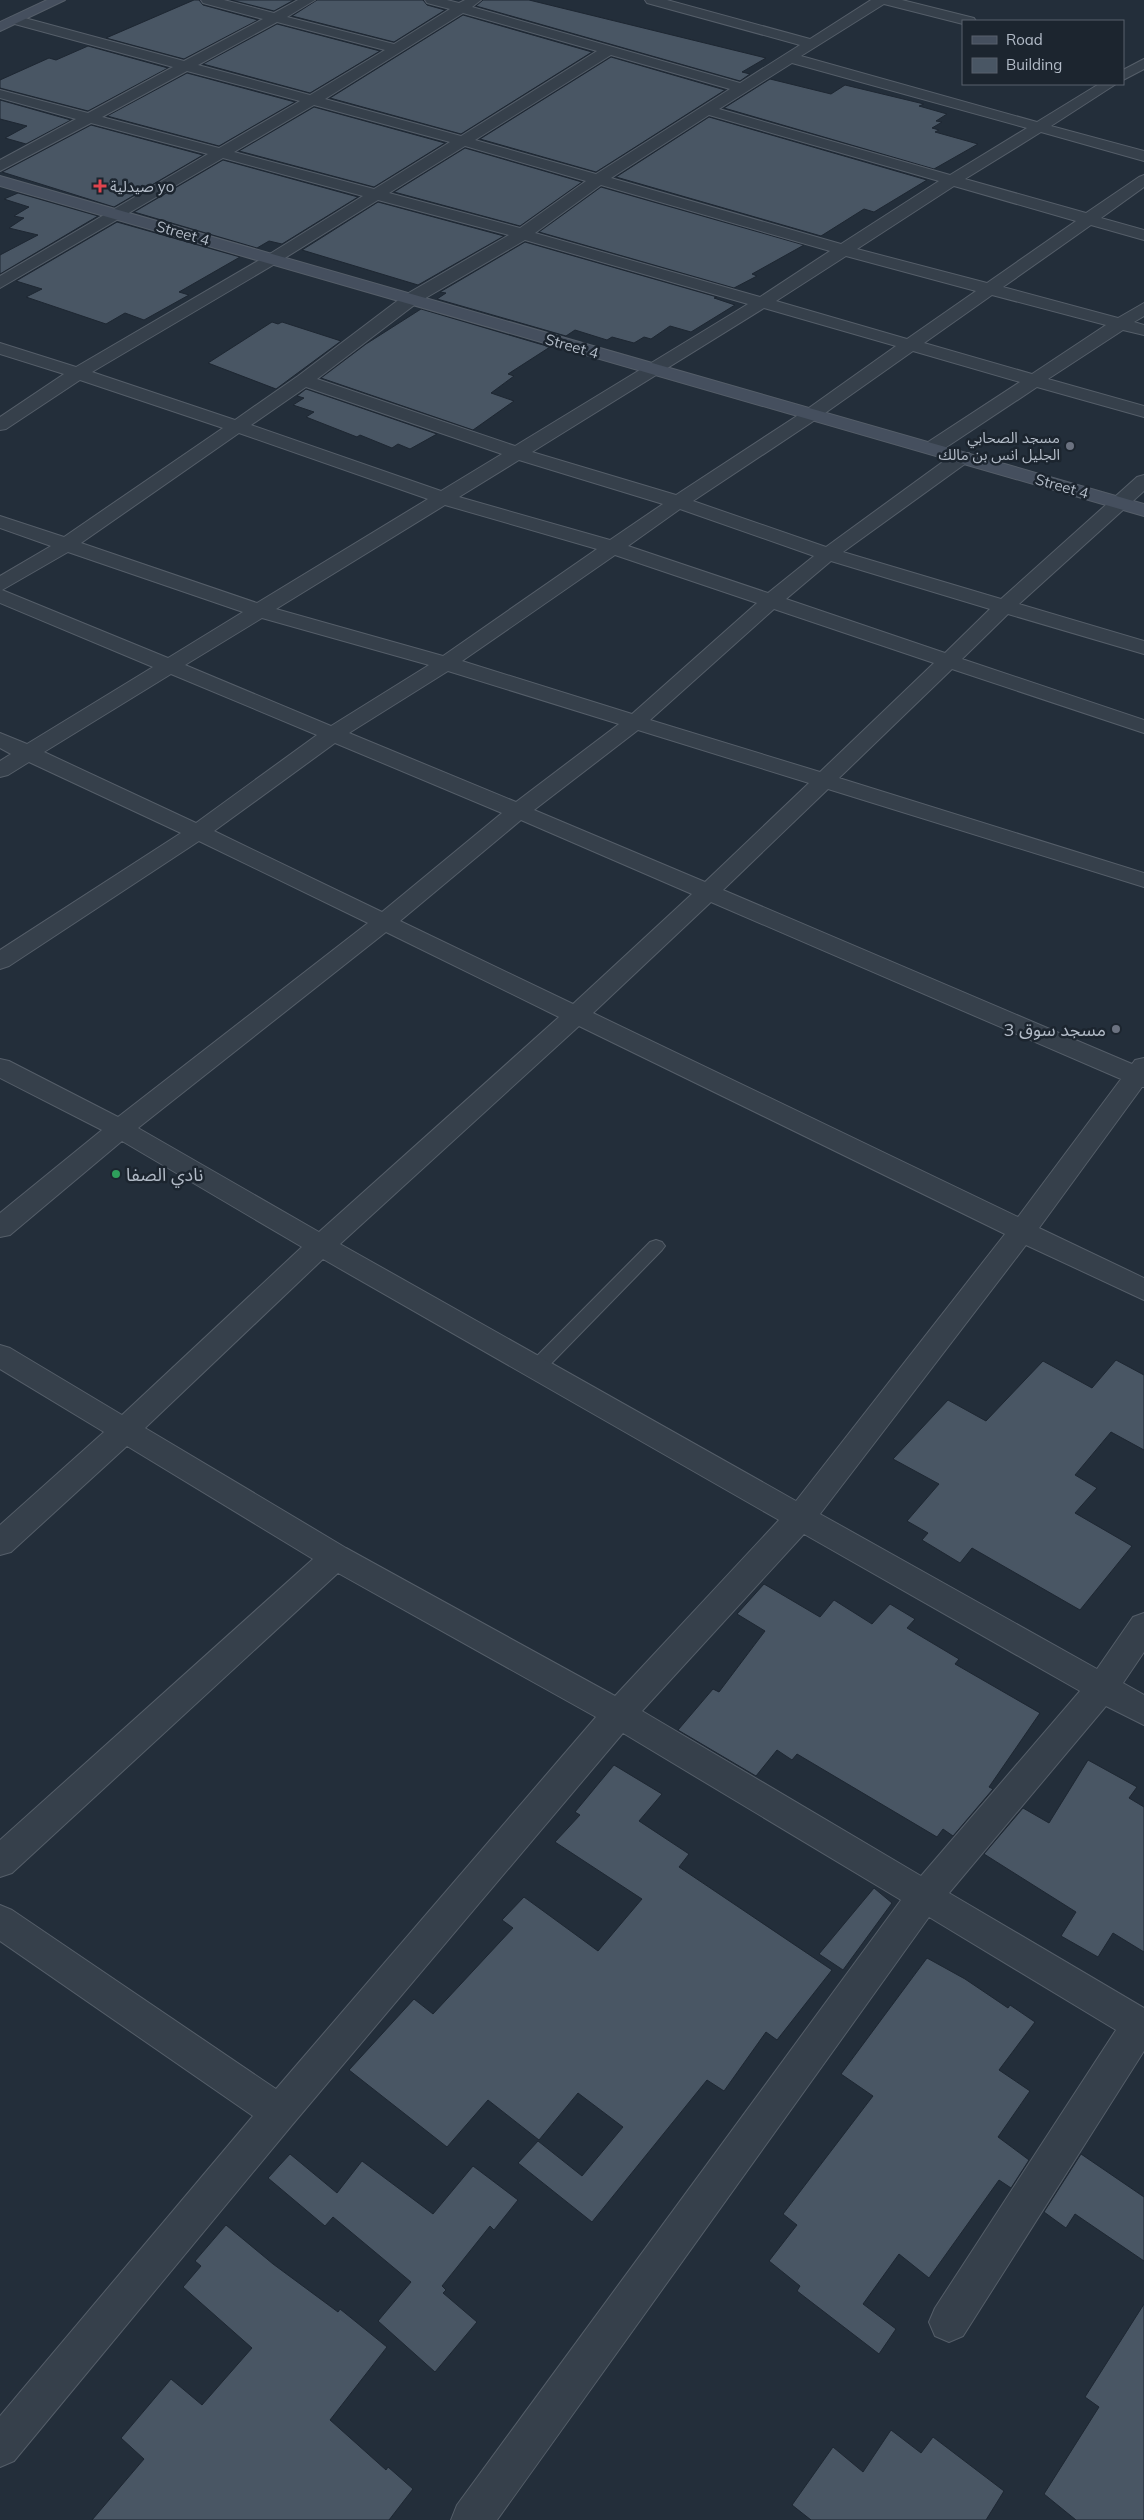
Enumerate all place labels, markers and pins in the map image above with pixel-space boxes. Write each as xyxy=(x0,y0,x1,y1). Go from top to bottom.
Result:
place label: صيدلية yo xyxy=(110,177,174,196)
marker: صيدلية yo xyxy=(94,180,106,192)
place label: مسجد الصحابي الجليل انس بن مالك xyxy=(939,428,1060,464)
marker: مسجد الصحابي الجليل انس بن مالك xyxy=(1064,440,1076,452)
place label: مسجد سوق 3 xyxy=(1003,1018,1106,1041)
marker: مسجد سوق 3 xyxy=(1110,1023,1122,1035)
place label: نادي الصفا xyxy=(126,1163,203,1188)
marker: نادي الصفا xyxy=(110,1168,122,1180)

